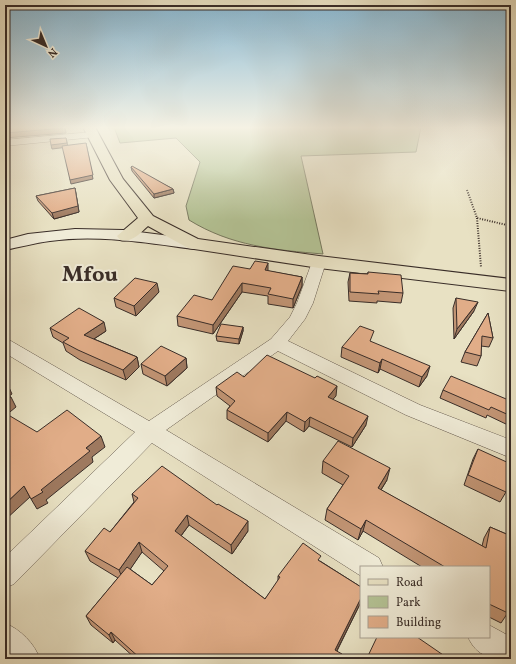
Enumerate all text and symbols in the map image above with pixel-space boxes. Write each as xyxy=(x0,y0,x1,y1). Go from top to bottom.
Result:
north arrow xyxy=(26,26,66,66)
text: N xyxy=(44,44,60,60)
district label: Mfou xyxy=(62,260,118,291)
legend xyxy=(360,566,490,638)
text: Road xyxy=(396,575,423,591)
text: Park xyxy=(396,595,421,611)
text: Building xyxy=(396,615,441,631)

